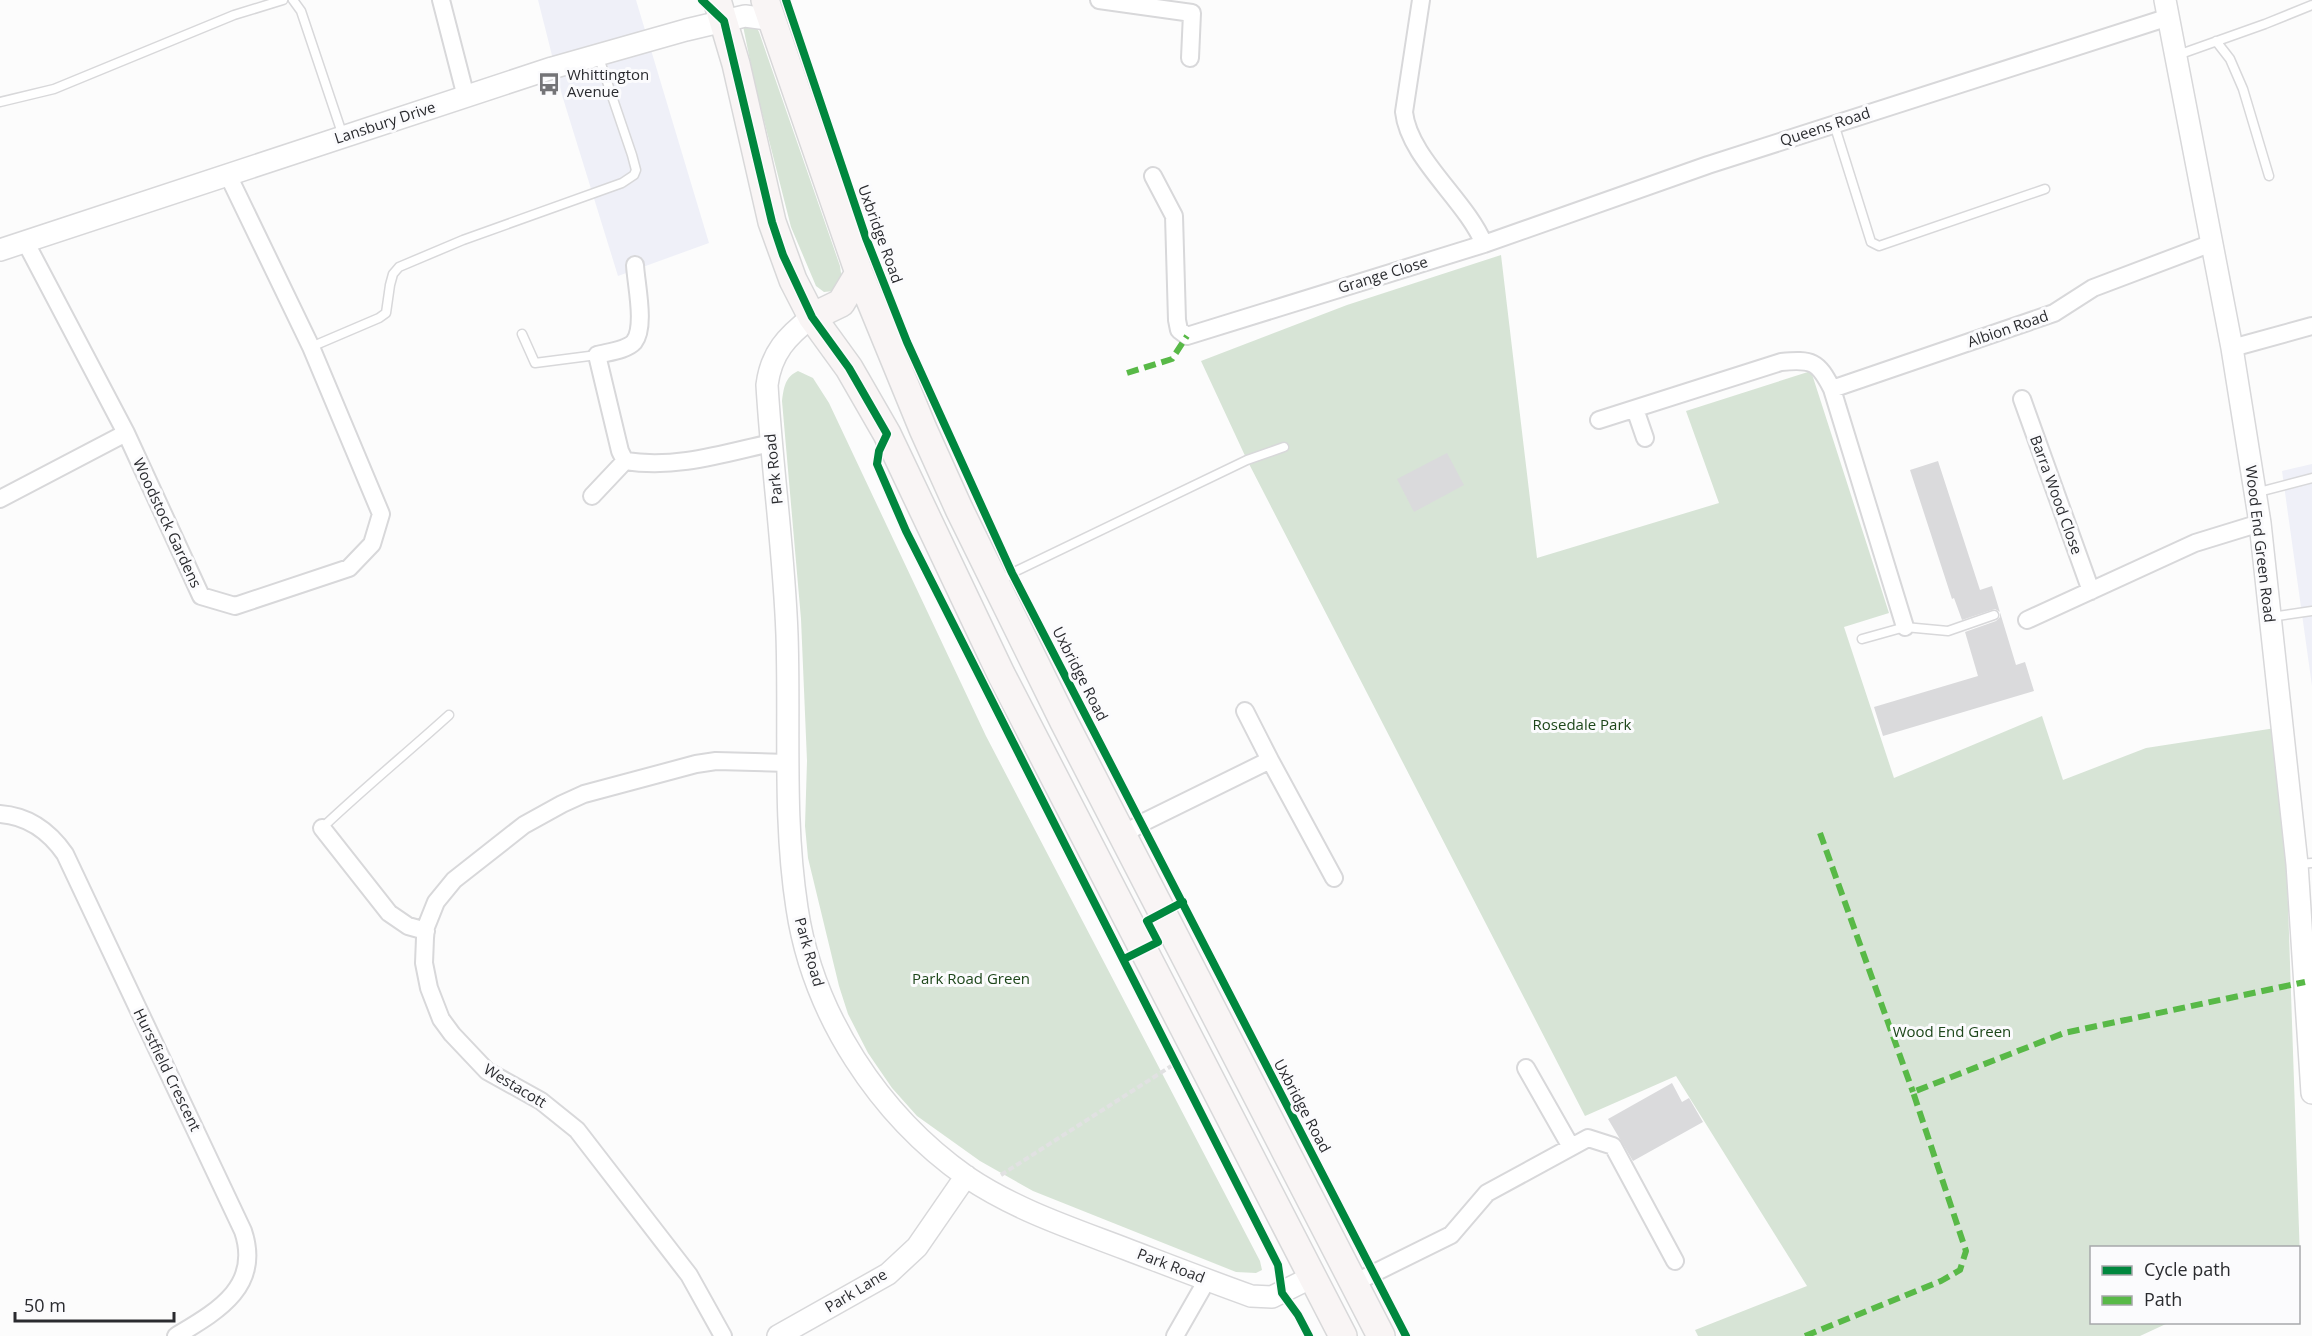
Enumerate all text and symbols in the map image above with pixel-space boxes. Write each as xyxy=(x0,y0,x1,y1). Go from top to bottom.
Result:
place label: Whittington Avenue xyxy=(567,64,649,101)
bus stop icon: Whittington Avenue xyxy=(536,71,562,97)
street label: Lansbury Drive xyxy=(332,96,438,148)
street label: Queens Road xyxy=(1777,102,1872,150)
street label: Uxbridge Road xyxy=(854,182,908,286)
street label: Grange Close xyxy=(1335,251,1430,297)
street label: Albion Road xyxy=(1965,305,2051,351)
street label: Barra Wood Close xyxy=(2026,432,2088,557)
street label: Park Road xyxy=(759,433,787,505)
street label: Woodstock Gardens xyxy=(129,455,207,591)
street label: Wood End Green Road xyxy=(2241,464,2281,624)
street label: Uxbridge Road xyxy=(1049,623,1113,724)
park label: Rosedale Park xyxy=(1533,714,1632,734)
street label: Park Road xyxy=(791,915,829,989)
park label: Park Road Green xyxy=(912,968,1030,988)
street label: Hurstfield Crescent xyxy=(129,1005,206,1134)
park label: Wood End Green xyxy=(1893,1021,2011,1041)
street label: Uxbridge Road xyxy=(1270,1055,1336,1156)
street label: Westacott xyxy=(480,1059,551,1112)
street label: Park Road xyxy=(1135,1243,1208,1287)
legend xyxy=(2090,1246,2300,1324)
text: Cycle path xyxy=(2144,1257,2231,1281)
street label: Park Lane xyxy=(821,1264,890,1316)
scale bar xyxy=(15,1285,174,1323)
text: Path xyxy=(2144,1287,2182,1311)
text: 50 m xyxy=(24,1293,66,1317)

